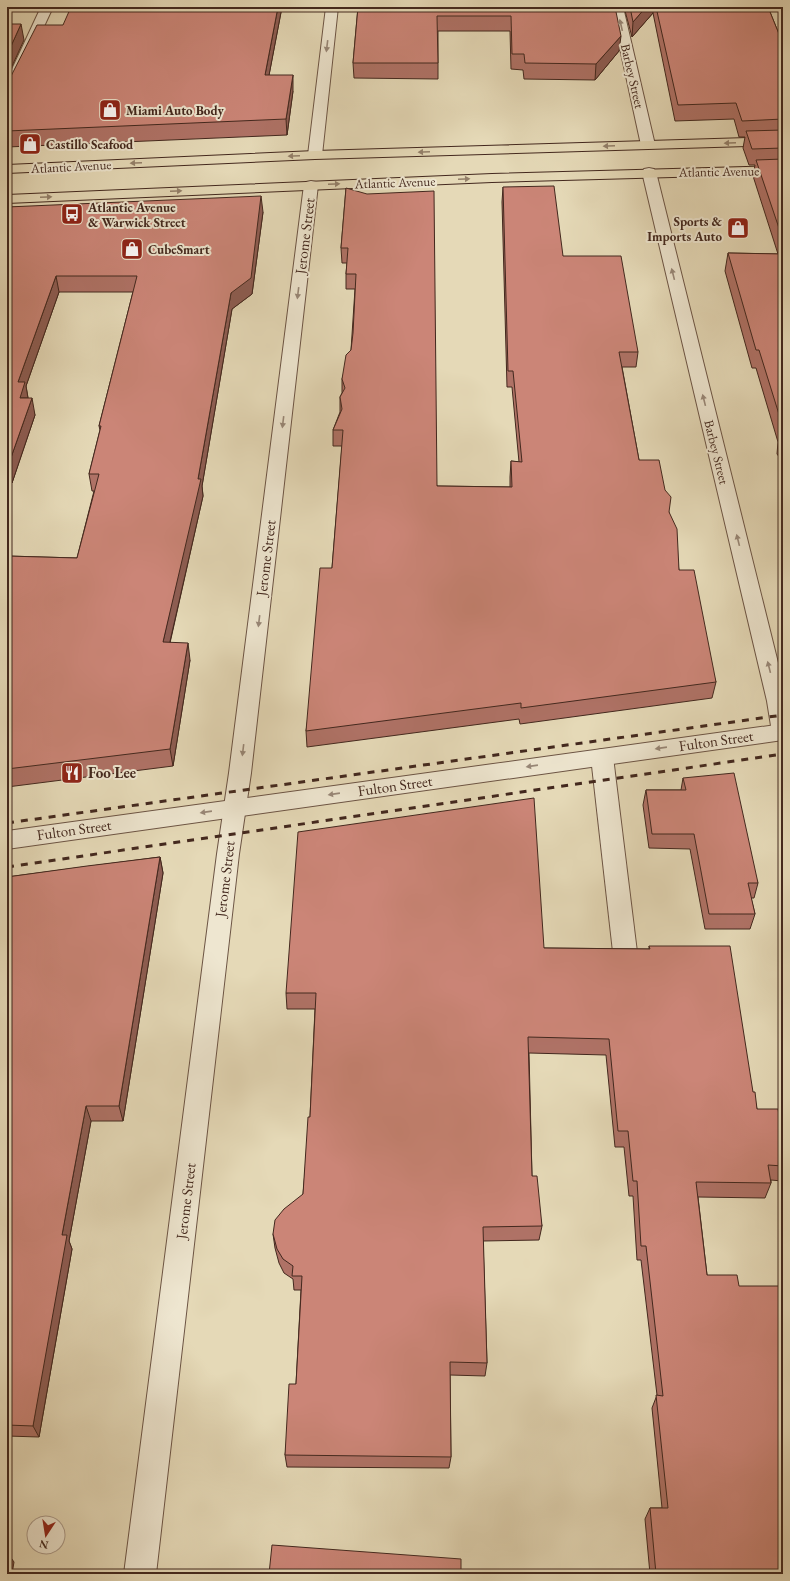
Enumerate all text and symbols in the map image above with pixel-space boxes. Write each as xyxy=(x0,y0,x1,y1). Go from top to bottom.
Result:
one-way arrow xyxy=(618,19,624,31)
one-way arrow xyxy=(324,40,331,52)
street label: Barbey Street xyxy=(617,42,648,110)
shop icon: Miami Auto Body xyxy=(97,97,123,123)
place label: Miami Auto Body xyxy=(126,102,224,119)
shop icon: Castillo Seafood xyxy=(17,131,43,157)
place label: Castillo Seafood xyxy=(46,136,134,153)
one-way arrow xyxy=(724,139,736,146)
one-way arrow xyxy=(602,143,615,149)
one-way arrow xyxy=(418,148,430,155)
one-way arrow xyxy=(288,152,300,159)
street label: Atlantic Avenue xyxy=(29,156,112,177)
one-way arrow xyxy=(129,160,142,166)
street label: Atlantic Avenue xyxy=(678,162,760,181)
street label: Atlantic Avenue xyxy=(353,173,436,192)
one-way arrow xyxy=(458,176,471,182)
one-way arrow xyxy=(328,181,341,187)
one-way arrow xyxy=(170,188,183,194)
one-way arrow xyxy=(40,194,53,200)
street label: Jerome Street xyxy=(290,196,319,277)
place label: Atlantic Avenue & Warwick Street xyxy=(87,199,186,231)
bus stop icon: Atlantic Avenue & Warwick Street xyxy=(59,201,85,227)
place label: Sports & Imports Auto xyxy=(647,213,723,245)
shop icon: Sports & Imports Auto xyxy=(725,215,751,241)
shop icon: CubeSmart xyxy=(119,236,145,262)
place label: CubeSmart xyxy=(148,241,210,258)
one-way arrow xyxy=(670,268,676,280)
one-way arrow xyxy=(295,287,302,299)
one-way arrow xyxy=(701,394,707,406)
one-way arrow xyxy=(280,416,286,428)
street label: Barbey Street xyxy=(700,418,733,486)
street label: Jerome Street xyxy=(251,518,280,599)
one-way arrow xyxy=(735,534,741,546)
one-way arrow xyxy=(256,615,262,627)
one-way arrow xyxy=(766,660,772,672)
street label: Fulton Street xyxy=(677,726,755,755)
one-way arrow xyxy=(240,744,246,756)
one-way arrow xyxy=(655,745,667,751)
restaurant icon: Foo Lee xyxy=(59,760,85,786)
place label: Foo Lee xyxy=(88,763,136,782)
one-way arrow xyxy=(526,763,538,769)
street label: Fulton Street xyxy=(356,771,434,800)
one-way arrow xyxy=(328,791,340,797)
one-way arrow xyxy=(200,809,212,815)
street label: Fulton Street xyxy=(35,815,113,844)
street label: Jerome Street xyxy=(210,839,239,920)
street label: Jerome Street xyxy=(171,1161,200,1242)
north arrow xyxy=(26,1515,66,1555)
text: N xyxy=(38,1537,50,1553)

